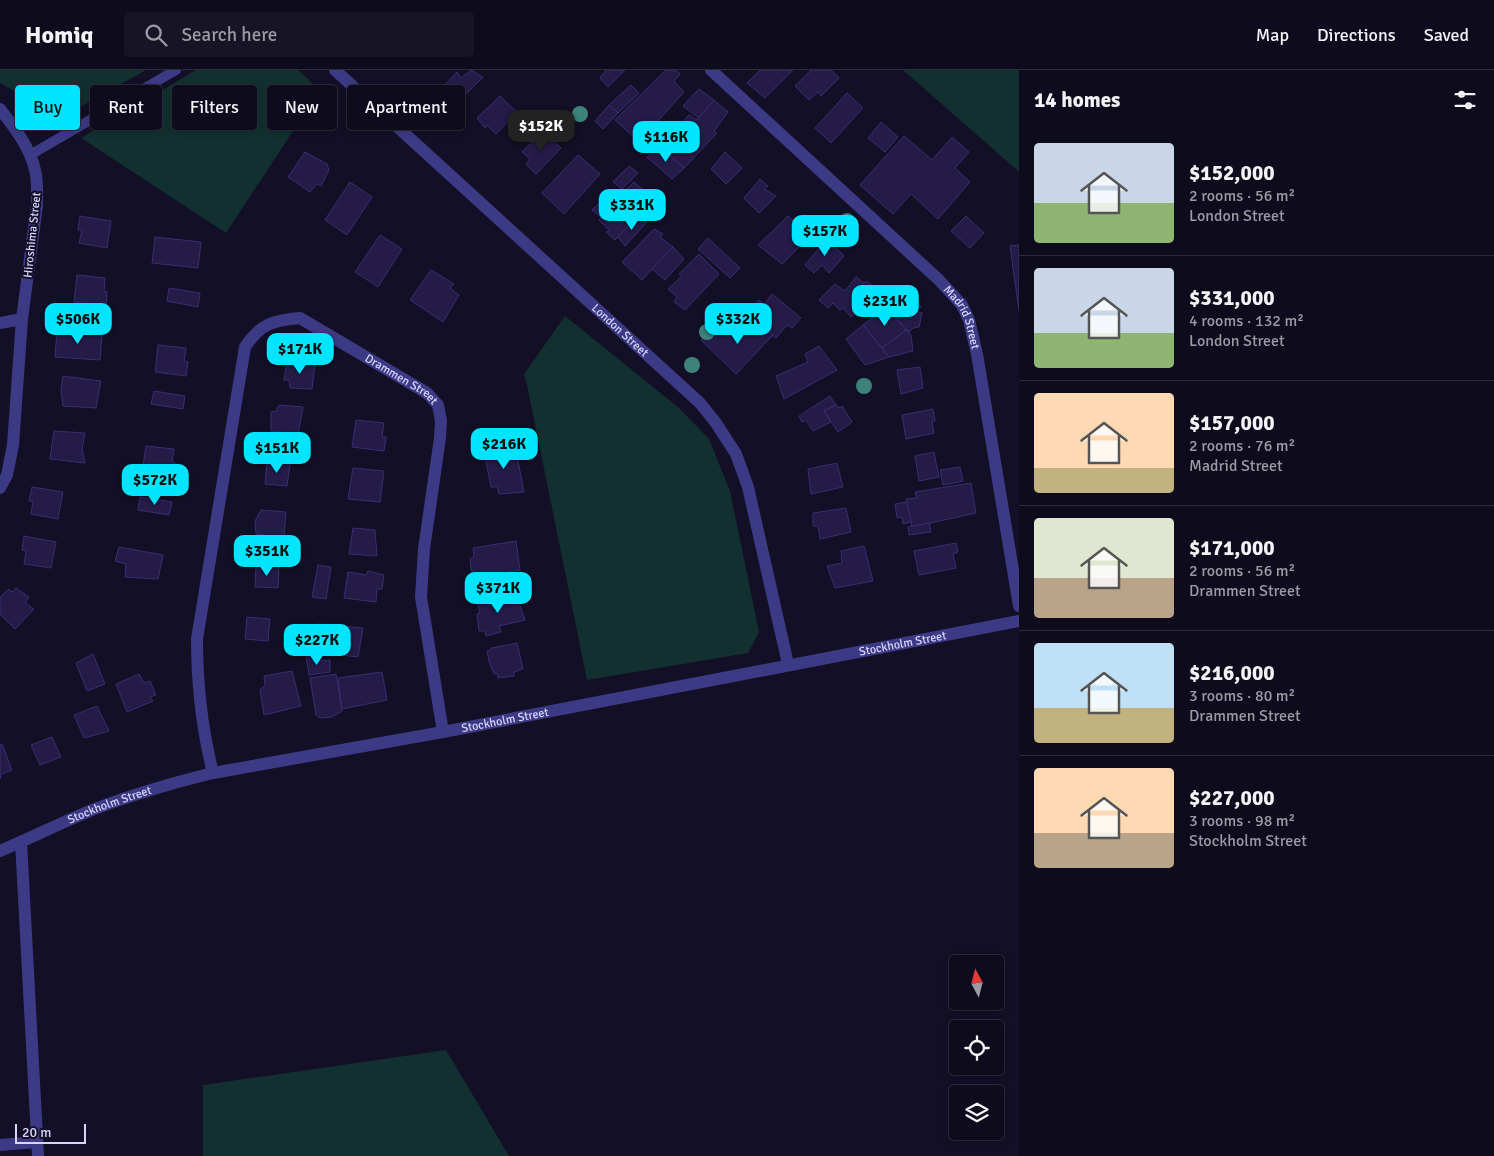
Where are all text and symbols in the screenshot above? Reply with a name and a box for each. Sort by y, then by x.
search box [124,12,474,57]
text: Homiq [25,20,94,50]
icon: search [142,21,170,49]
text: Search here [182,23,277,47]
text: Map [1256,24,1289,46]
text: Directions [1317,24,1396,46]
text: Saved [1424,24,1469,46]
chip: Buy [15,85,80,130]
chip: Rent [90,85,162,130]
chip: Filters [172,85,257,130]
chip: New [267,85,337,130]
chip: Apartment [347,85,465,130]
icon: filters [1451,86,1479,114]
text: 14 homes [1034,87,1120,113]
pin: $152K [506,109,576,152]
text: $152K [519,116,563,136]
pin: $116K [631,121,701,163]
text: $116K [644,127,688,147]
text: $152,000 [1189,160,1275,186]
icon: home [1074,163,1134,223]
text: 2 rooms · 56 m² [1189,186,1295,206]
pin: $331K [597,189,667,231]
street label: Hiroshima Street [21,191,44,279]
text: $331K [610,195,654,215]
text: London Street [1189,206,1285,226]
pin: $157K [790,214,860,257]
text: $157K [803,221,847,241]
street label: Madrid Street [940,283,983,351]
pin: $231K [850,284,920,327]
text: $331,000 [1189,285,1275,311]
icon: home [1074,288,1134,348]
text: $231K [863,291,907,311]
street label: London Street [588,301,651,360]
pin: $506K [43,302,113,345]
pin: $332K [703,302,773,345]
text: $506K [56,309,100,329]
text: $332K [716,309,760,329]
text: 4 rooms · 132 m² [1189,311,1304,331]
text: London Street [1189,331,1285,351]
pin: $171K [265,332,335,375]
text: $171K [278,339,322,359]
street label: Drammen Street [362,351,441,408]
text: $157,000 [1189,410,1275,436]
icon: home [1074,413,1134,473]
pin: $216K [469,428,539,470]
pin: $151K [242,432,312,474]
text: $216K [482,434,526,454]
text: 2 rooms · 76 m² [1189,436,1295,456]
text: $151K [255,438,299,458]
text: Madrid Street [1189,456,1283,476]
pin: $572K [120,464,190,506]
text: $572K [133,470,177,490]
pin: $351K [232,534,302,577]
text: $171,000 [1189,535,1275,561]
icon: home [1074,538,1134,598]
text: $351K [245,541,289,561]
text: 2 rooms · 56 m² [1189,561,1295,581]
pin: $371K [463,572,533,614]
text: $371K [476,578,520,598]
text: Drammen Street [1189,581,1301,601]
pin: $227K [282,624,352,666]
street label: Stockholm Street [858,628,948,660]
text: $227K [295,630,339,650]
text: $216,000 [1189,660,1275,686]
icon: home [1074,663,1134,723]
text: 3 rooms · 80 m² [1189,686,1295,706]
street label: Stockholm Street [460,705,550,736]
text: Drammen Street [1189,706,1301,726]
street label: Stockholm Street [65,783,154,828]
text: $227,000 [1189,785,1275,811]
icon: home [1074,788,1134,848]
text: 3 rooms · 98 m² [1189,811,1295,831]
text: Stockholm Street [1189,831,1307,851]
north arrow [949,955,1004,1010]
map controls [949,955,1004,1140]
button: locate [949,1020,1004,1075]
button: layers [949,1085,1004,1140]
scale bar [15,1121,86,1144]
text: 20 m [22,1124,51,1141]

